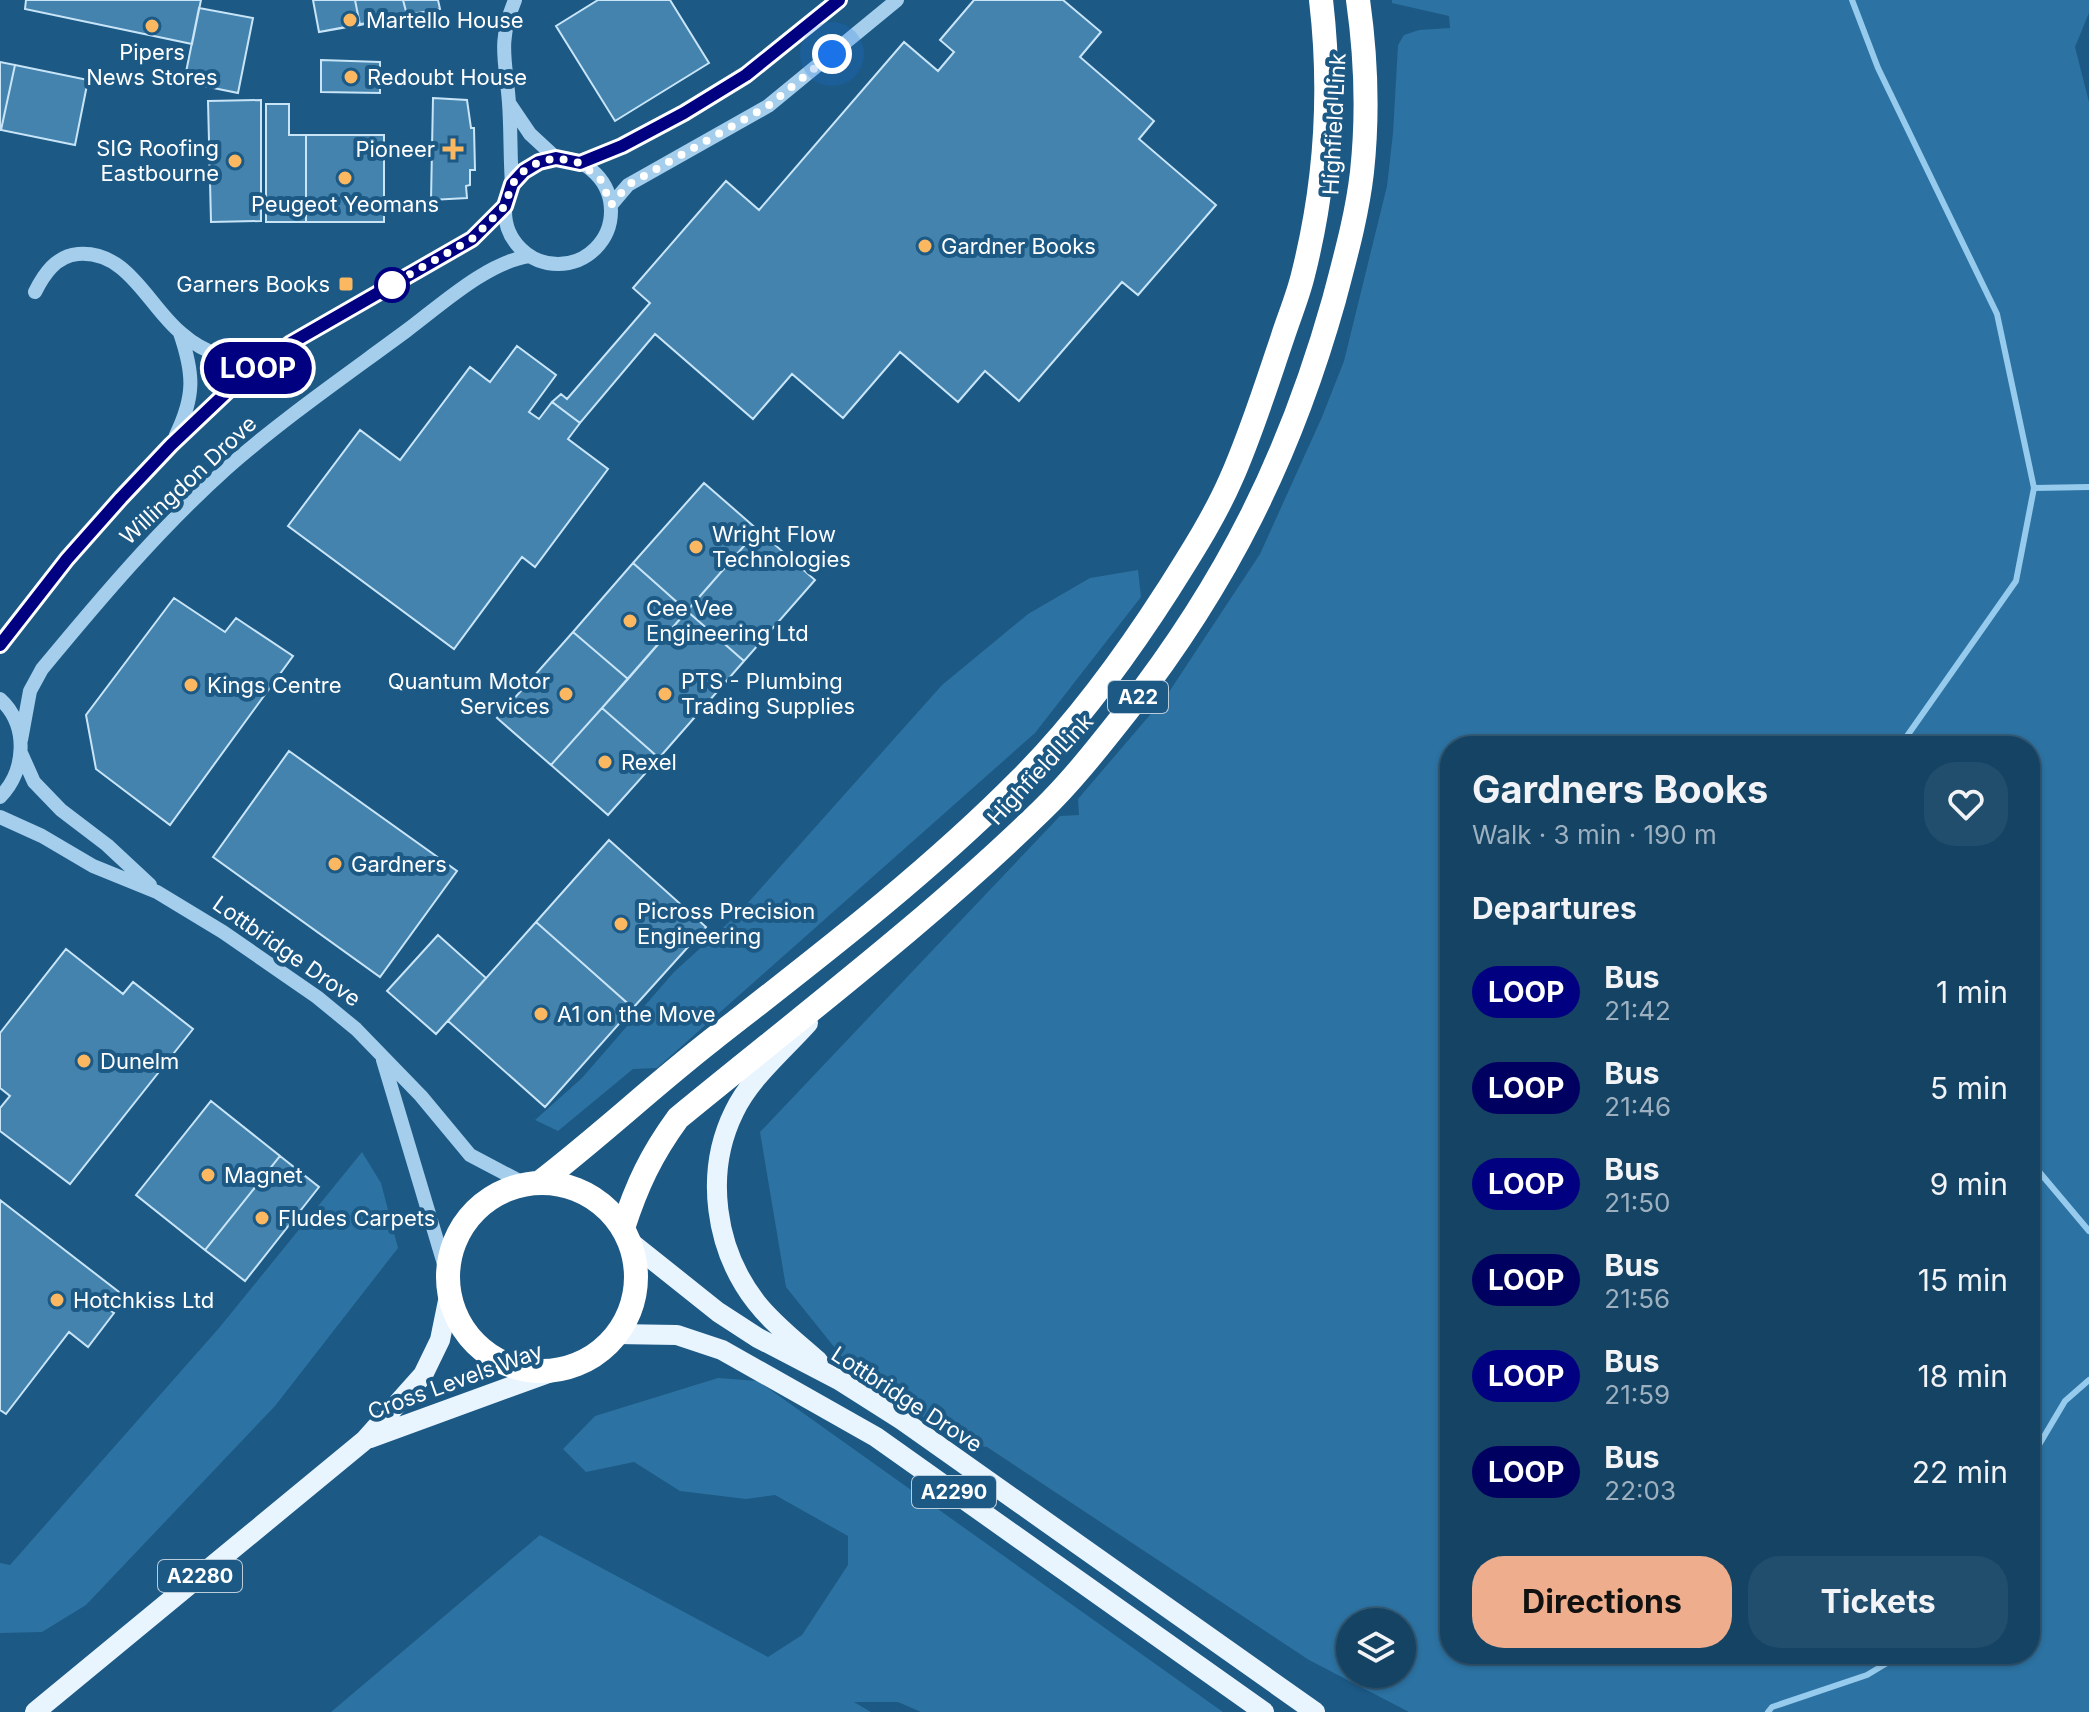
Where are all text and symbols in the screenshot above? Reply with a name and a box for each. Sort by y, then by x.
place label: Martello House [366,7,524,33]
marker: Martello House [341,11,359,29]
marker: Pipers News Stores [143,17,161,35]
your location [812,34,852,74]
place label: Pipers News Stores [86,39,218,90]
street label: Highfield Link [1317,52,1351,196]
place label: Redoubt House [367,64,527,90]
marker: Redoubt House [342,68,360,86]
place label: SIG Roofing Eastbourne [96,135,219,186]
place label: Pioneer [355,136,435,162]
marker: Pioneer [442,138,464,160]
marker: SIG Roofing Eastbourne [226,152,244,170]
marker: Peugeot Yeomans [336,169,354,187]
place label: Peugeot Yeomans [251,191,439,217]
place label: Gardner Books [941,233,1096,259]
marker: Gardner Books [916,237,934,255]
unlabelled marker [375,268,409,302]
place label: Garners Books [176,271,330,297]
marker: Garners Books [337,275,355,293]
line badge: LOOP [202,342,314,394]
text: LOOP [220,351,296,385]
street label: Willingdon Drove [115,410,261,550]
place label: Wright Flow Technologies [712,521,851,572]
marker: Wright Flow Technologies [687,538,705,556]
place label: Cee Vee Engineering Ltd [646,595,809,646]
marker: Cee Vee Engineering Ltd [621,612,639,630]
place label: Quantum Motor Services [388,668,550,719]
place label: PTS - Plumbing Trading Supplies [681,668,855,719]
place label: Kings Centre [207,672,342,698]
marker: Kings Centre [182,676,200,694]
road number: A22 [1108,681,1168,713]
marker: Quantum Motor Services [557,685,575,703]
marker: PTS - Plumbing Trading Supplies [656,685,674,703]
street label: Highfield Link [982,708,1098,830]
place label: Rexel [621,749,677,775]
marker: Rexel [596,753,614,771]
button: heart [1924,762,2008,846]
text: Gardners Books [1472,766,1768,812]
text: Walk · 3 min · 190 m [1472,819,1717,850]
place label: Gardners [351,851,447,877]
marker: Gardners [326,855,344,873]
street label: Lottbridge Drove [208,890,366,1012]
text: Departures [1472,890,1637,926]
place label: Picross Precision Engineering [637,898,815,949]
marker: Picross Precision Engineering [612,915,630,933]
text: Bus [1604,959,1660,995]
text: 1 min [1936,974,2008,1010]
text: LOOP [1488,975,1564,1009]
text: 21:42 [1604,995,1671,1026]
place label: A1 on the Move [557,1001,716,1027]
marker: A1 on the Move [532,1005,550,1023]
place label: Dunelm [100,1048,179,1074]
marker: Dunelm [75,1052,93,1070]
text: Bus [1604,1055,1660,1091]
text: 5 min [1930,1070,2008,1106]
text: LOOP [1488,1071,1564,1105]
text: 21:46 [1604,1091,1671,1122]
text: Bus [1604,1151,1660,1187]
place label: Magnet [224,1162,303,1188]
marker: Magnet [199,1166,217,1184]
text: 9 min [1930,1166,2008,1202]
text: LOOP [1488,1167,1564,1201]
text: 21:50 [1604,1187,1670,1218]
place label: Fludes Carpets [278,1205,435,1231]
marker: Fludes Carpets [253,1209,271,1227]
text: Bus [1604,1247,1660,1283]
text: 15 min [1918,1262,2008,1298]
text: LOOP [1488,1263,1564,1297]
text: 21:56 [1604,1283,1670,1314]
place label: Hotchkiss Ltd [73,1287,214,1313]
marker: Hotchkiss Ltd [48,1291,66,1309]
street label: Cross Levels Way [364,1337,546,1425]
street label: Lottbridge Drove [827,1341,987,1457]
text: Bus [1604,1343,1660,1379]
text: 18 min [1918,1358,2008,1394]
text: LOOP [1488,1359,1564,1393]
text: 21:59 [1604,1379,1670,1410]
text: Bus [1604,1439,1660,1475]
text: 22 min [1912,1454,2008,1490]
text: LOOP [1488,1455,1564,1489]
text: 22:03 [1604,1475,1676,1506]
road number: A2290 [912,1476,996,1508]
button: Directions [1472,1556,1732,1648]
button: Tickets [1748,1556,2008,1648]
road number: A2280 [158,1560,242,1592]
map controls [1336,1608,1416,1688]
button: layers [1336,1608,1416,1688]

